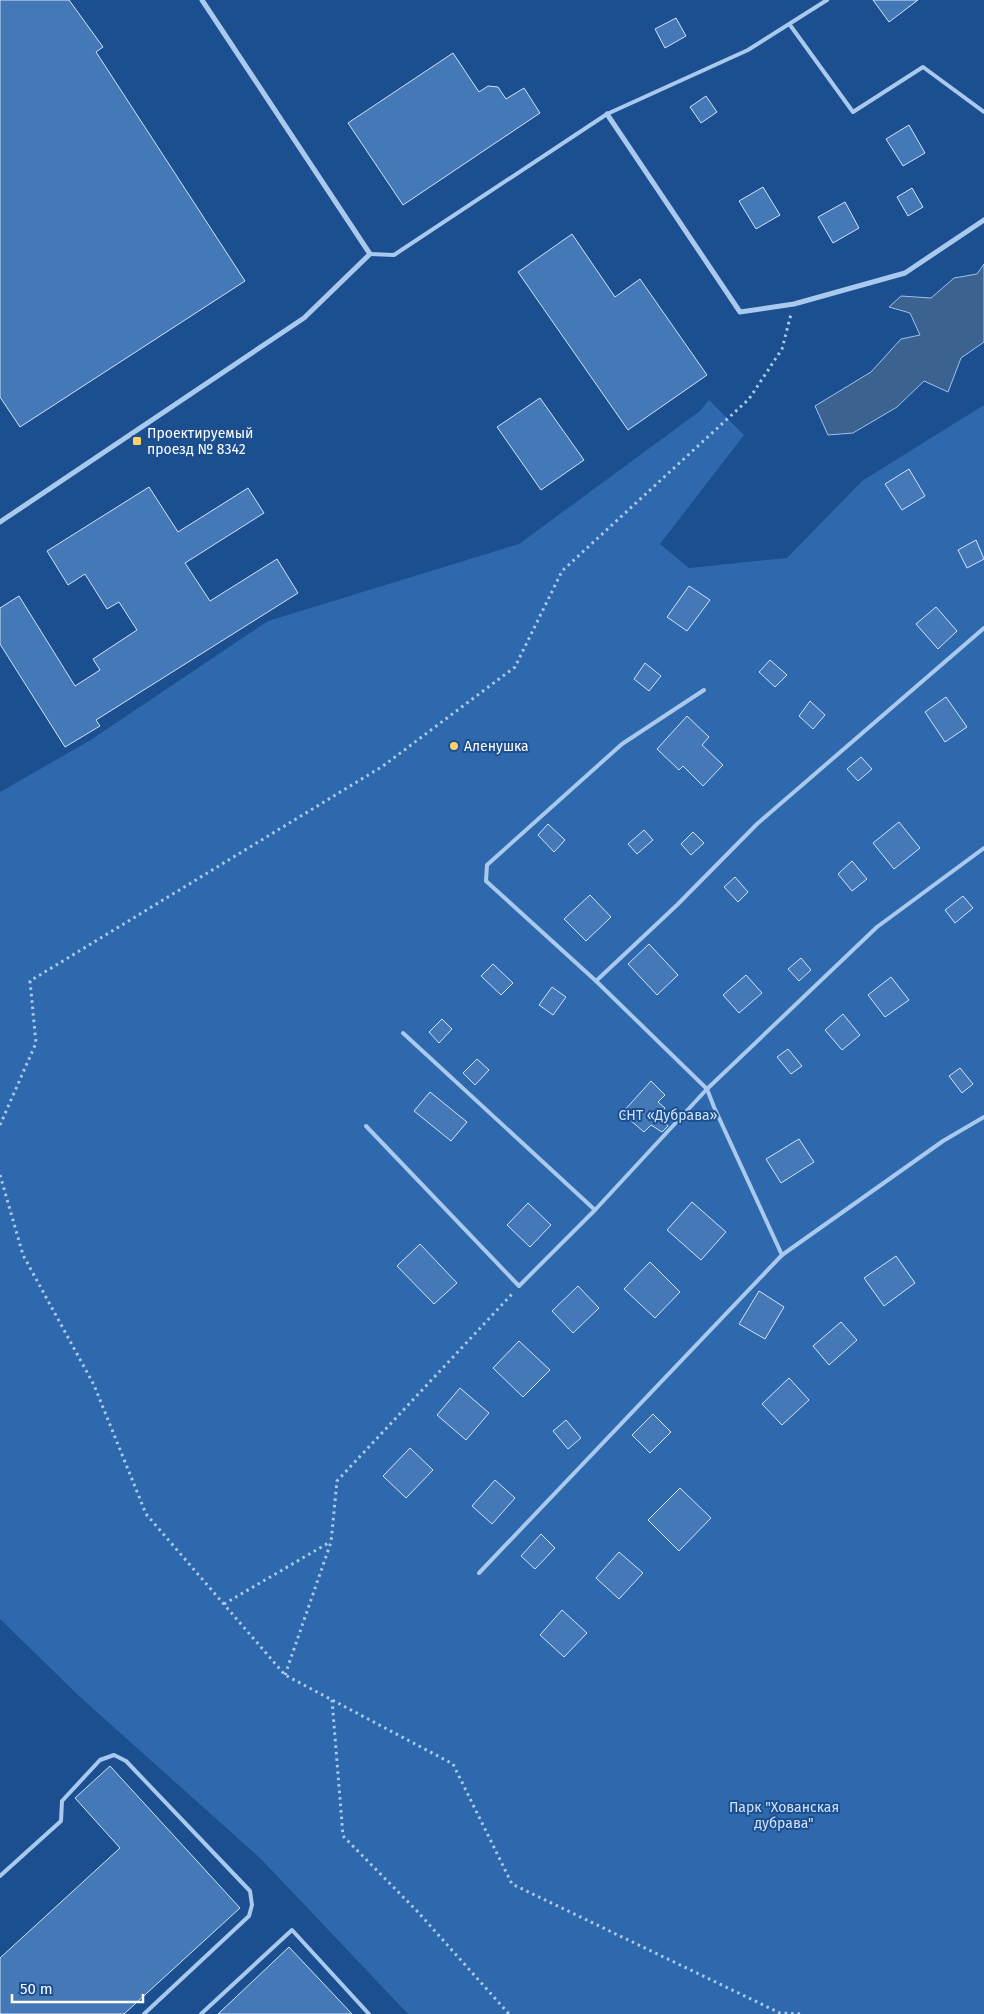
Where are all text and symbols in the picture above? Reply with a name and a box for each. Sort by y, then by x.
place label: Проектируемый проезд № 8342 [147,425,253,458]
marker: Проектируемый проезд № 8342 [131,435,143,447]
place label: Аленушка [464,738,529,755]
marker: Аленушка [448,740,460,752]
park label: СНТ «Дубрава» [619,1107,718,1124]
park label: Парк "Хованская дубрава" [729,1799,839,1832]
scale bar [12,1972,144,2004]
text: 50 m [20,1980,53,1998]

